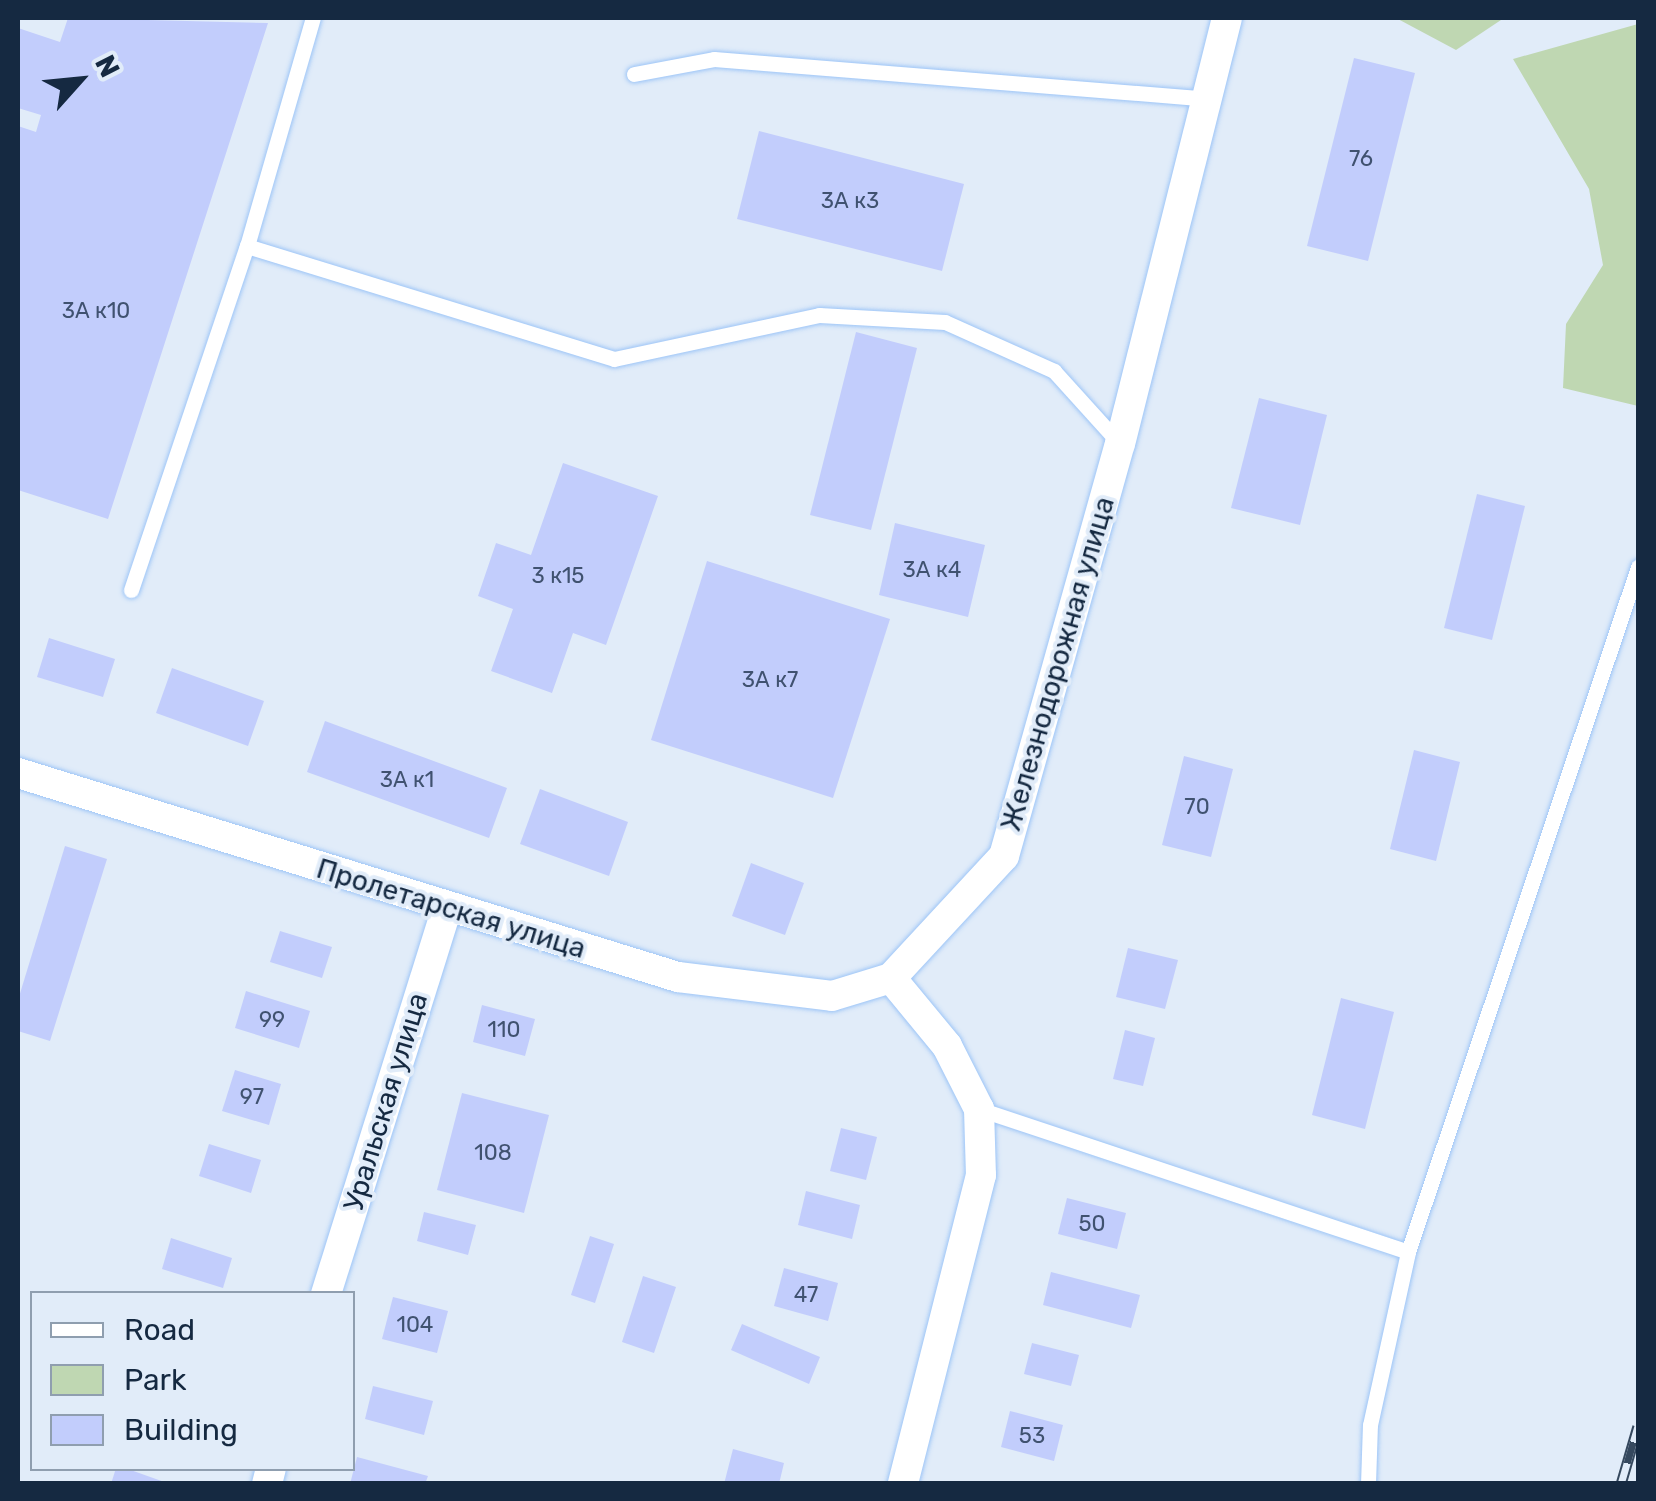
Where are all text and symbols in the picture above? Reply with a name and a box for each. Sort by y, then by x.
north arrow [30,30,130,130]
text: N [88,50,126,83]
house number: 76 [1349,146,1373,172]
house number: 3А к3 [821,188,879,214]
house number: 3А к10 [62,298,130,324]
street label: Железнодорожная улица [994,493,1122,835]
house number: 3А к4 [903,557,961,583]
house number: 3 к15 [532,563,584,589]
house number: 3А к7 [742,667,798,693]
house number: 3А к1 [380,767,434,793]
house number: 70 [1184,794,1210,820]
street label: Пролетарская улица [312,852,590,966]
street label: Уральская улица [337,989,435,1215]
house number: 99 [259,1007,285,1033]
house number: 110 [488,1017,520,1043]
house number: 97 [240,1084,264,1110]
house number: 108 [474,1140,512,1166]
house number: 50 [1078,1211,1106,1237]
house number: 47 [794,1282,818,1308]
legend [30,1291,355,1471]
text: Road [124,1312,195,1348]
house number: 104 [396,1312,434,1338]
text: Park [124,1362,186,1398]
text: Building [124,1412,238,1448]
house number: 53 [1019,1423,1045,1449]

